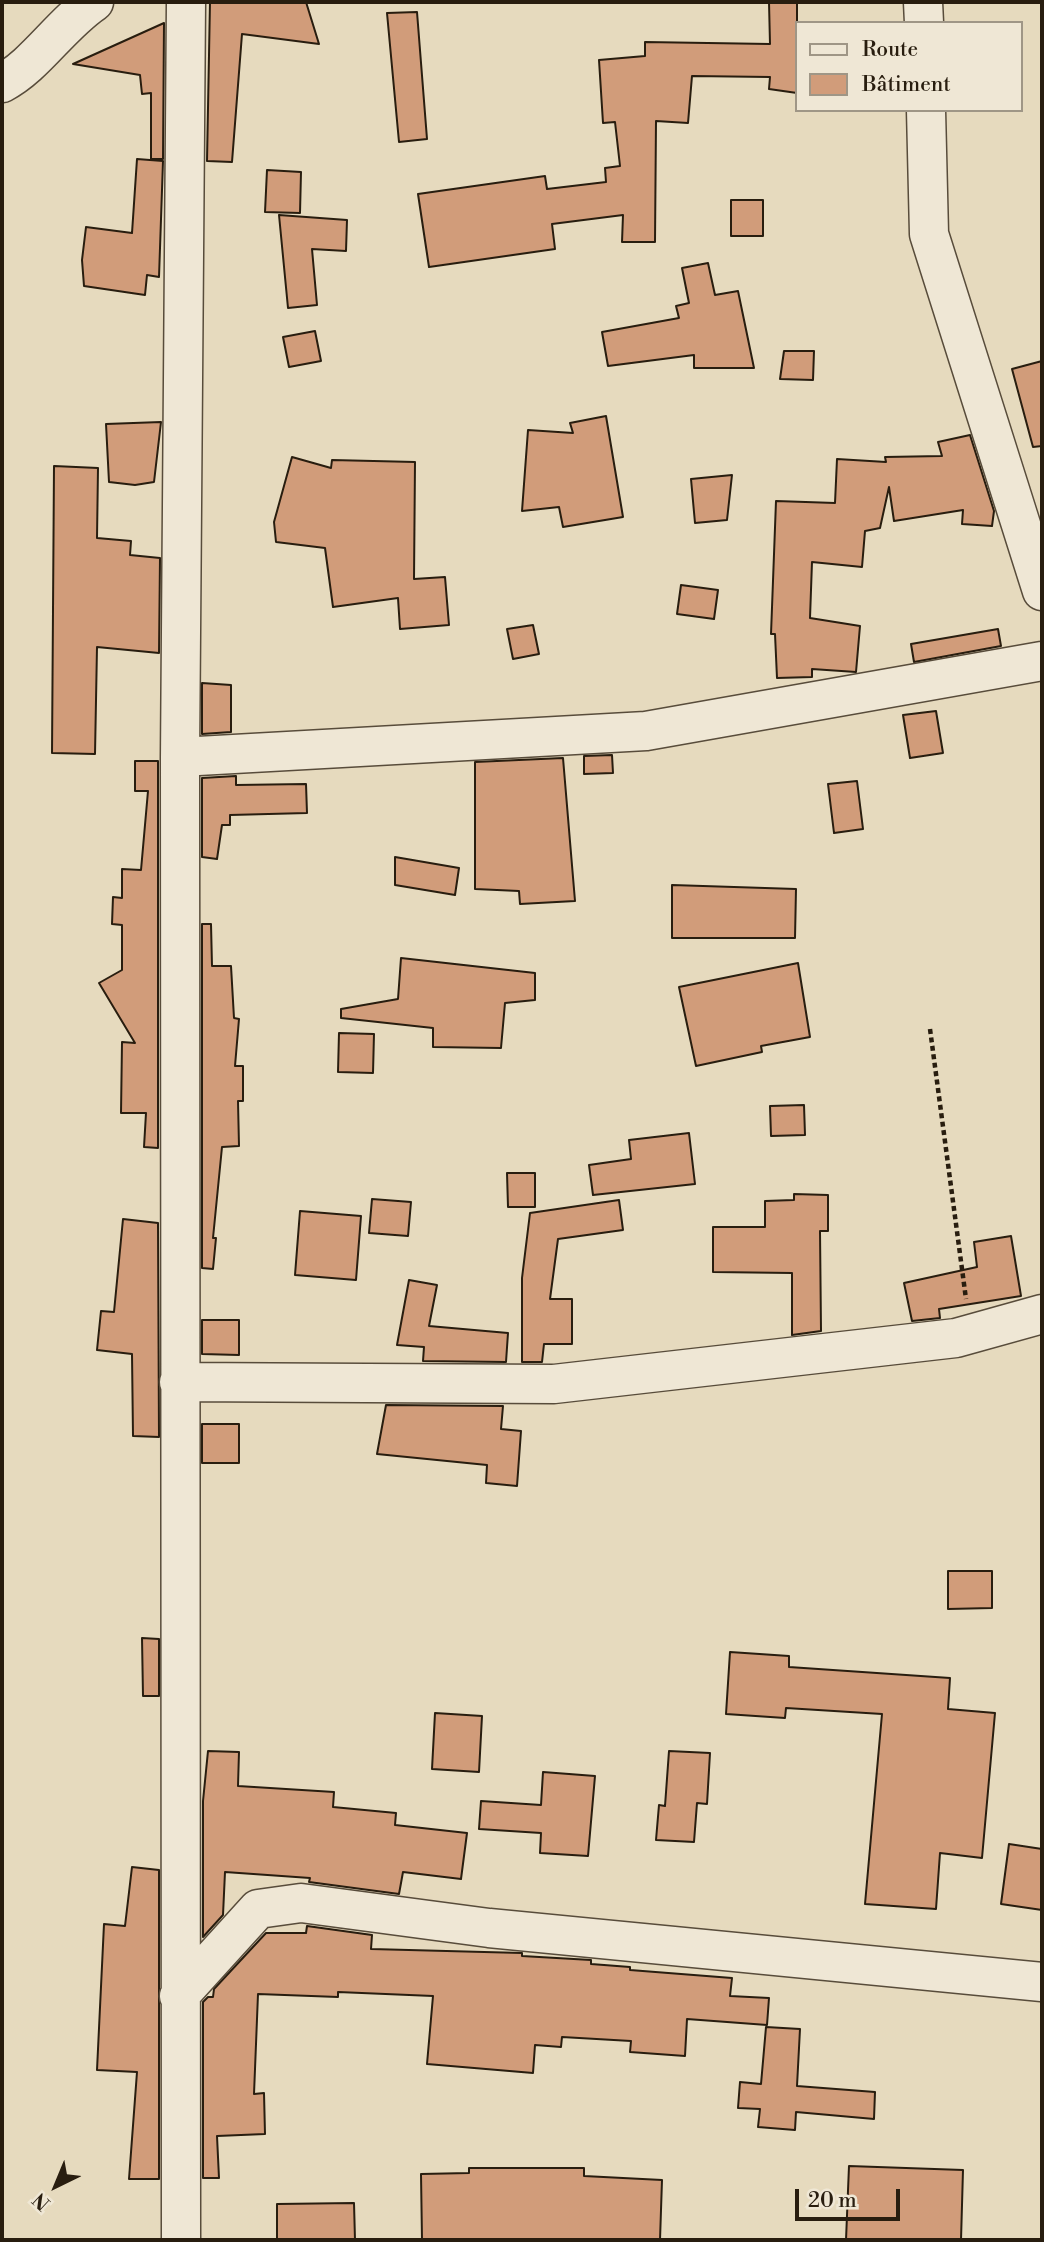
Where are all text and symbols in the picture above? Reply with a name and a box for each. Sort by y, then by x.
legend [796,21,1023,112]
text: Route [862,37,918,63]
text: Bâtiment [862,72,951,98]
north arrow [21,2151,91,2221]
scale bar [799,2176,904,2220]
text: N [28,2187,55,2215]
text: 20 m [808,2188,857,2214]

